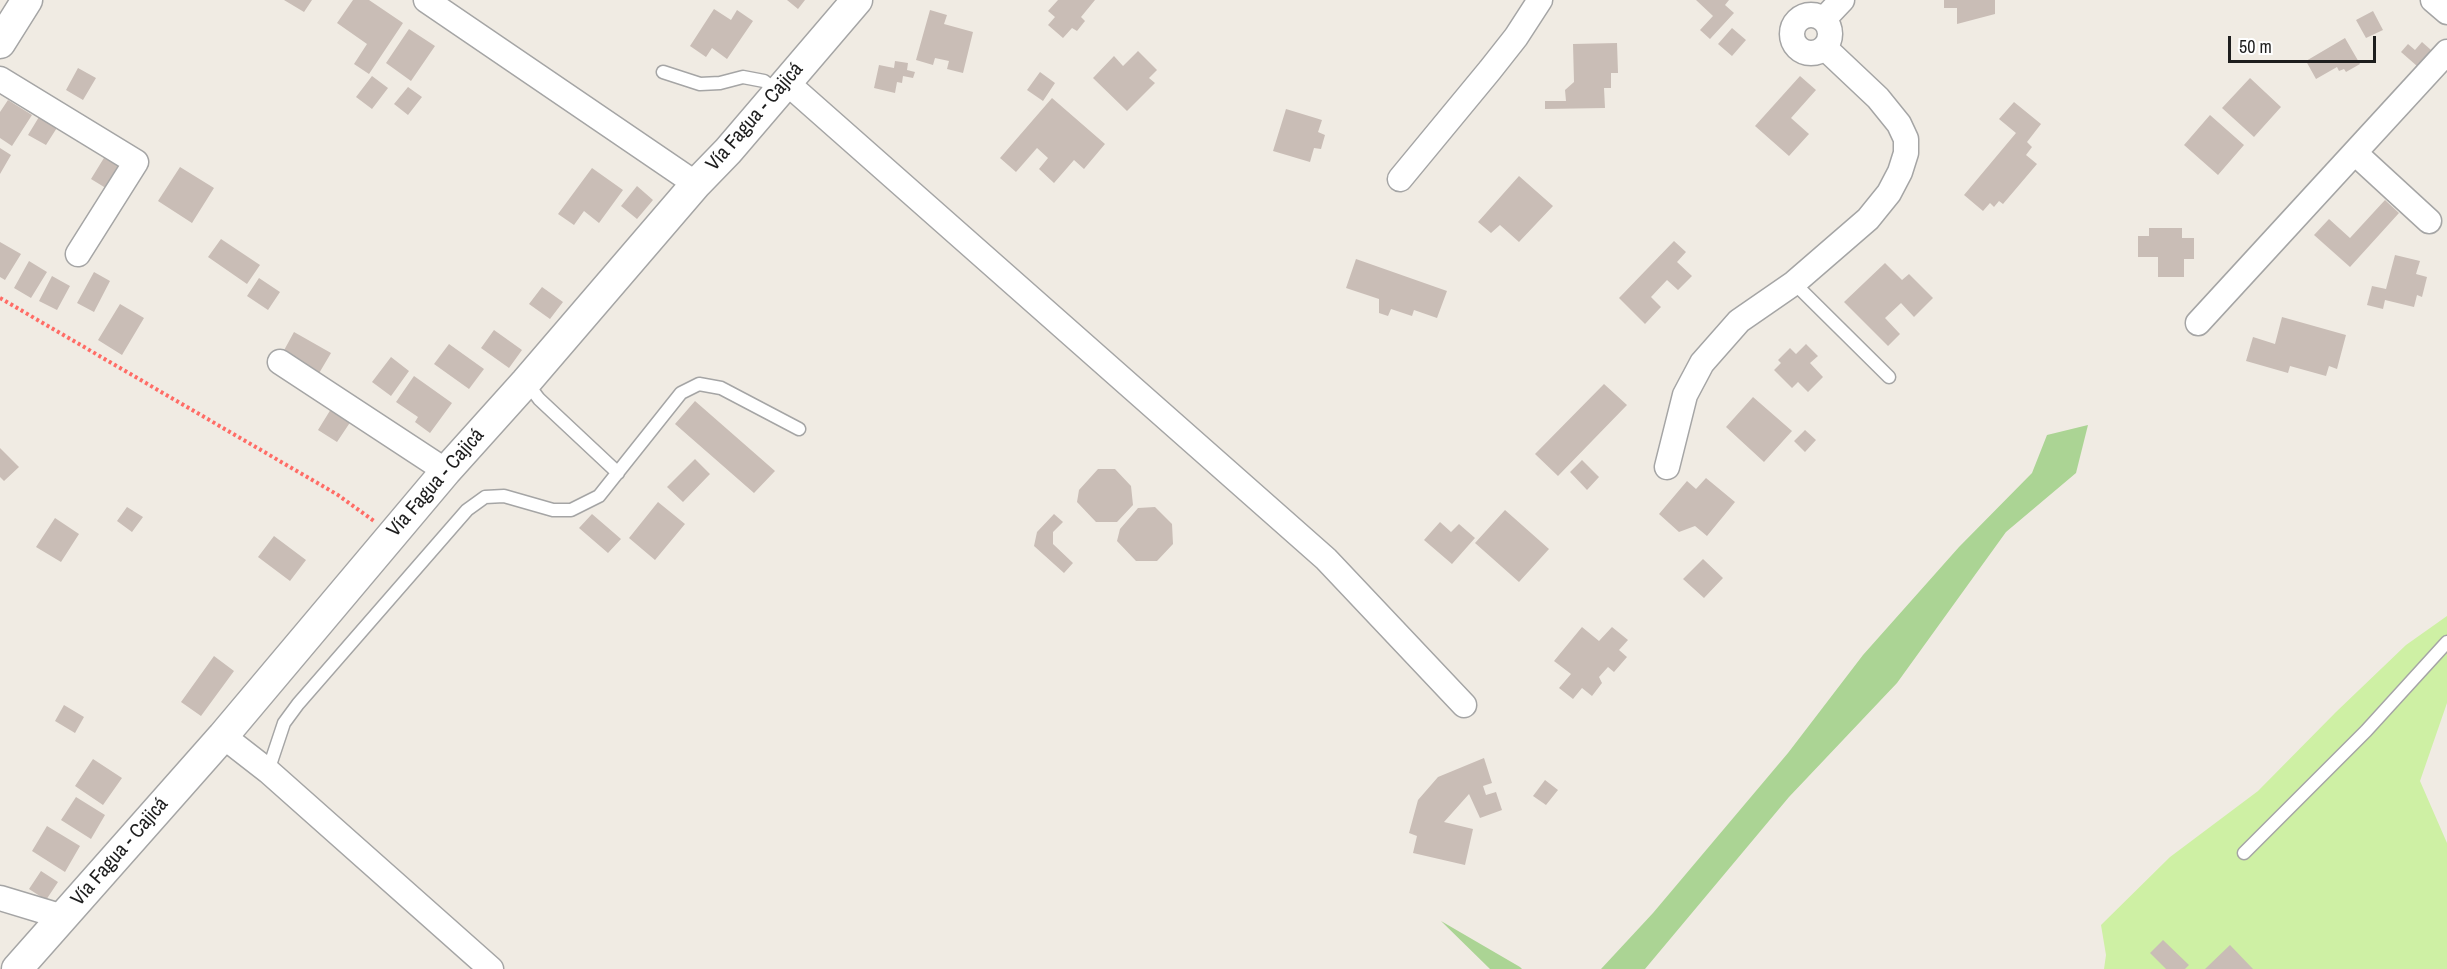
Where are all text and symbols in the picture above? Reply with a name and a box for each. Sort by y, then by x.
scale bar [2231,24,2380,62]
text: 50 m [2239,34,2272,59]
street label: Vía Fagua - Cajicá [701,58,809,176]
street label: Vía Fagua - Cajicá [382,424,490,542]
street label: Vía Fagua - Cajicá [66,793,174,911]

